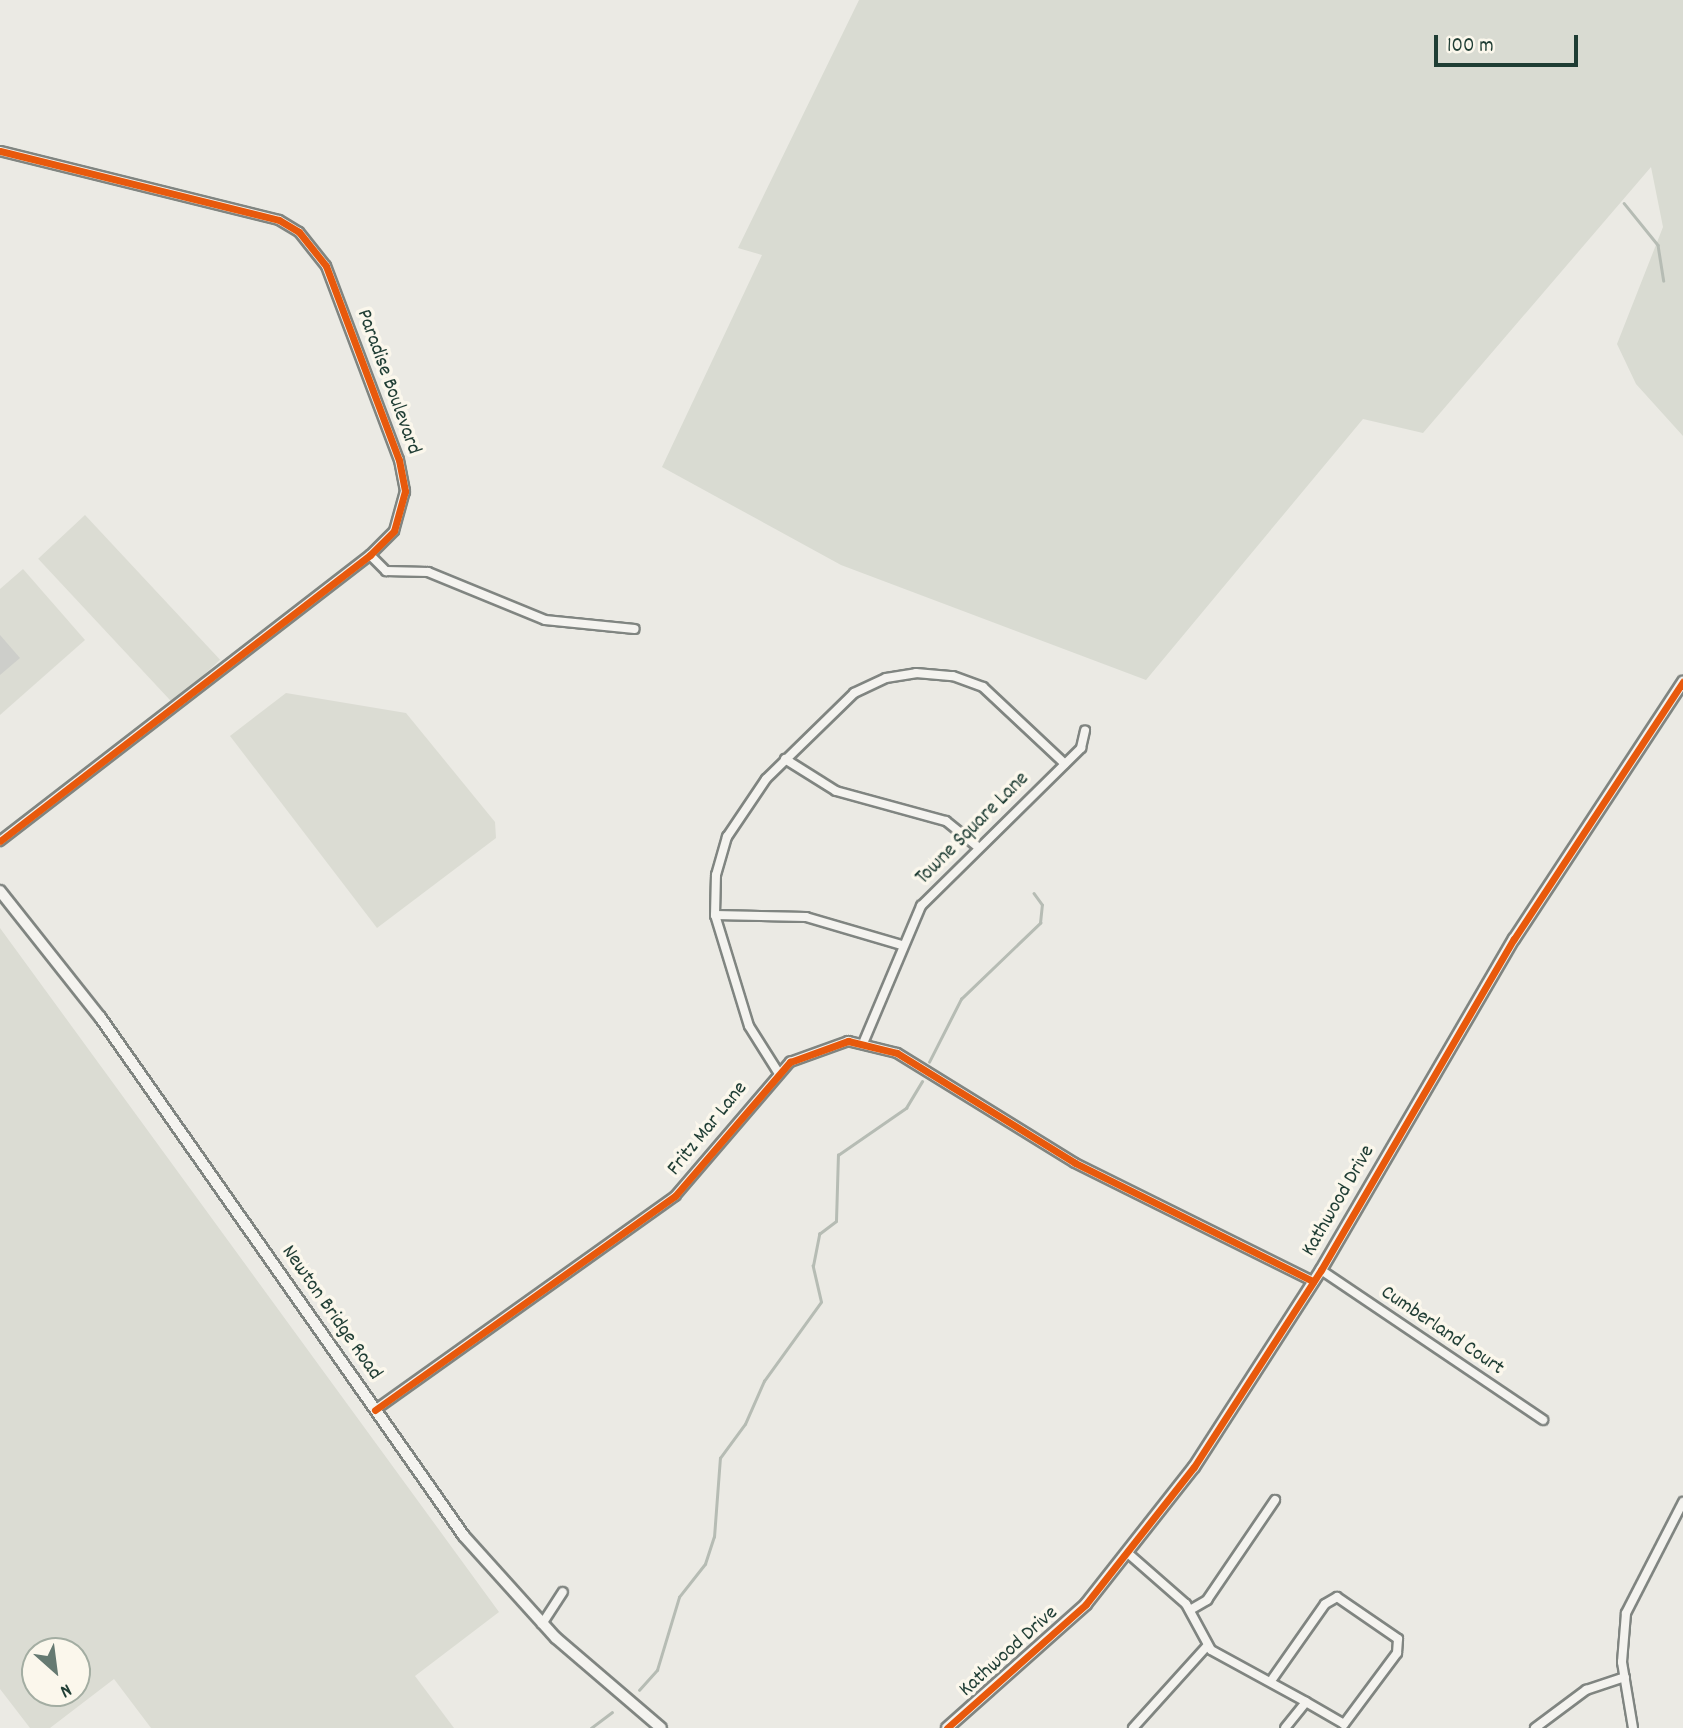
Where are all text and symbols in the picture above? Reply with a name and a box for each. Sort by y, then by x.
scale bar [1438,21,1582,65]
text: 100 m [1447,32,1494,62]
street label: Paradise Boulevard [350,306,426,458]
street label: Towne Square Lane [911,767,1035,891]
street label: Fritz Mar Lane [662,1077,754,1181]
street label: Kathwood Drive [1297,1141,1381,1261]
street label: Newton Bridge Road [275,1241,387,1385]
street label: Cumberland Court [1375,1280,1509,1382]
street label: Kathwood Drive [954,1601,1064,1703]
north arrow [21,1637,91,1707]
text: N [55,1675,76,1703]

